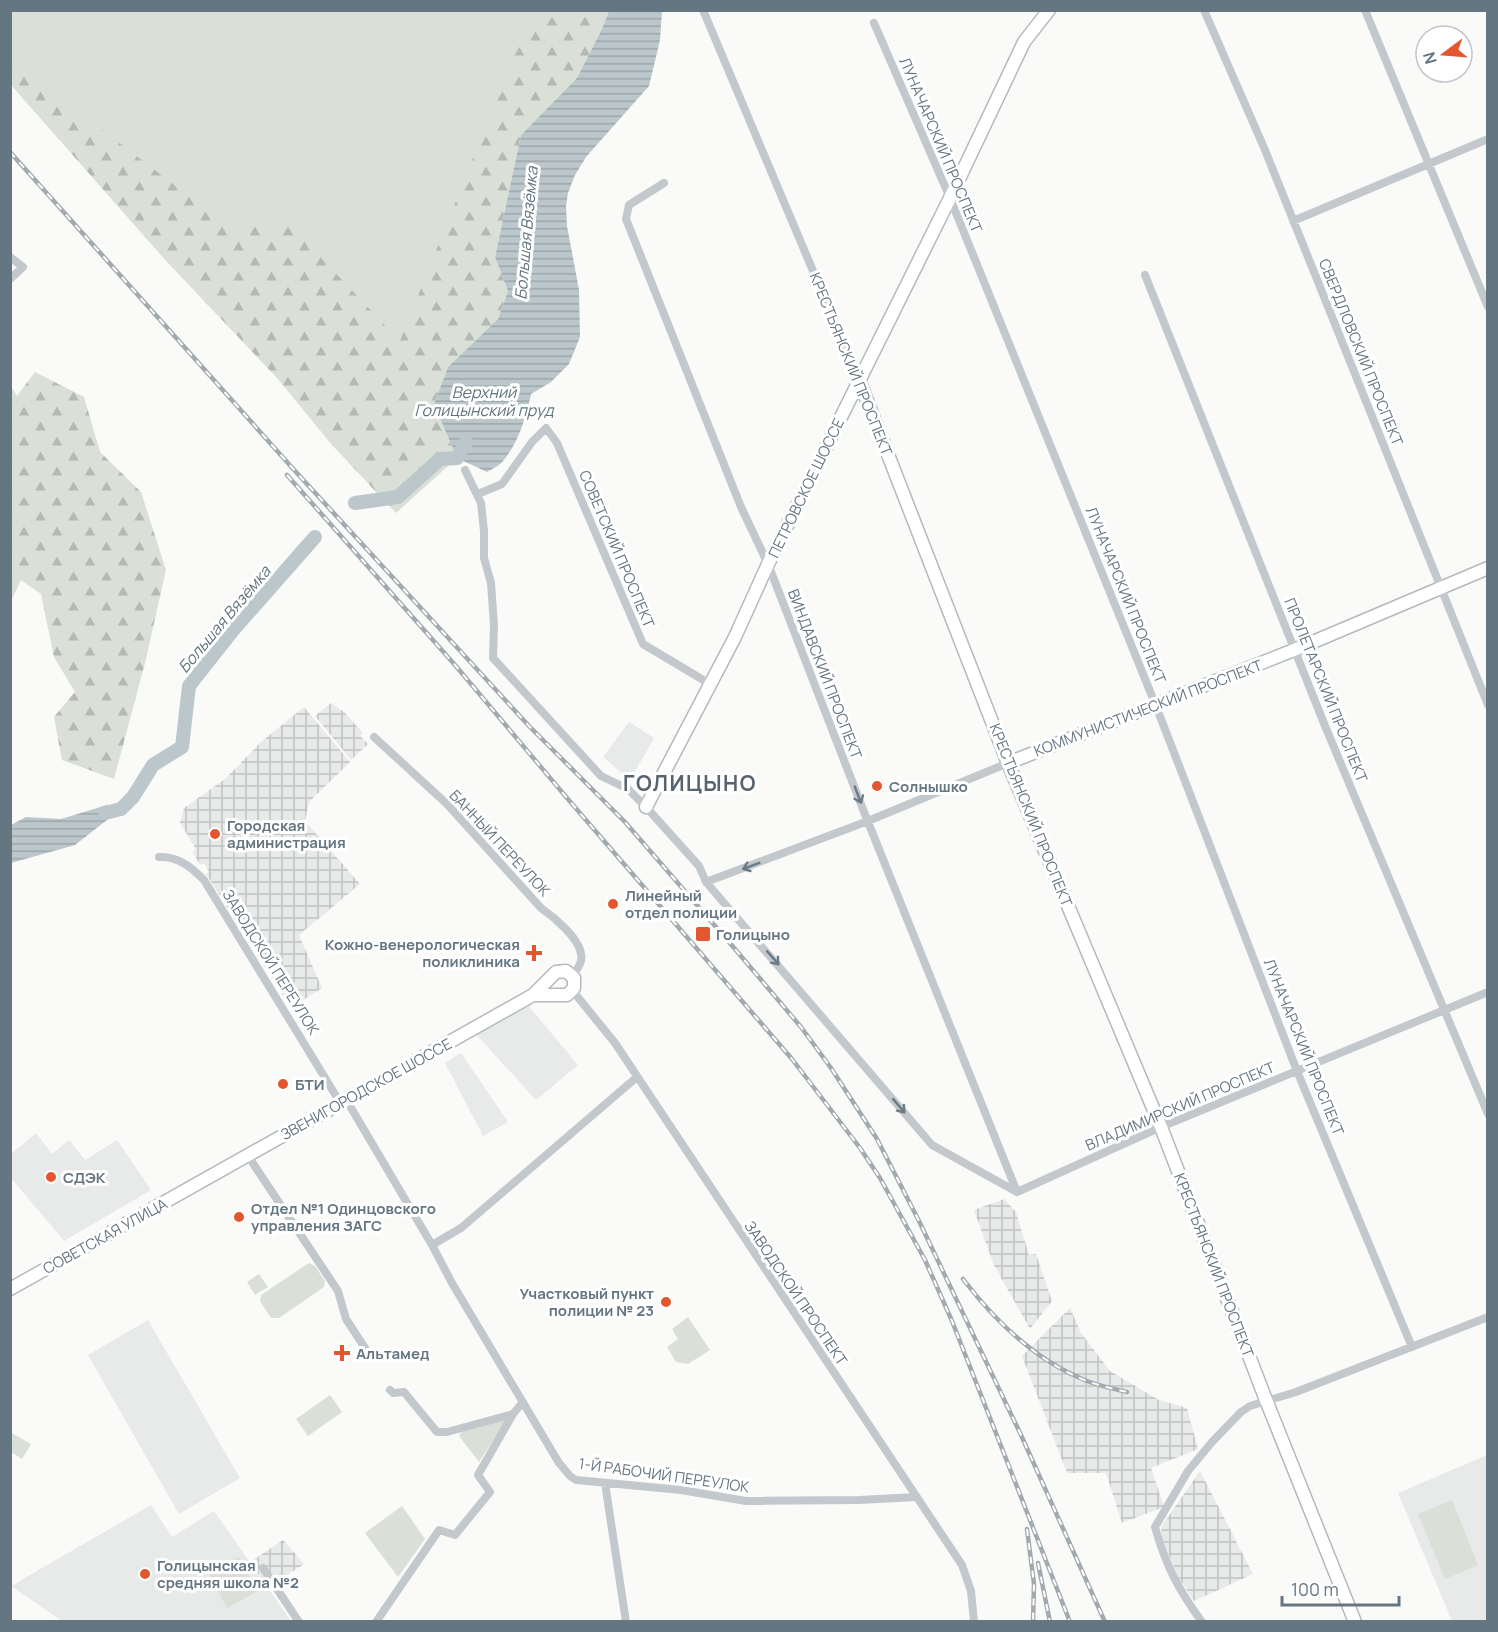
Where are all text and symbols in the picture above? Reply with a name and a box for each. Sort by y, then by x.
north arrow [1414,24,1474,84]
text: N [1417,50,1442,67]
street label: ЛУНАЧАРСКИЙ ПРОСПЕКТ [894,54,988,236]
water label: Большая Вязёмка [509,164,543,300]
street label: СВЕРДЛОВСКИЙ ПРОСПЕКТ [1314,255,1408,449]
street label: КРЕСТЬЯНСКИЙ ПРОСПЕКТ [805,269,897,459]
water label: Верхний Голицынский пруд [414,381,555,421]
street label: ПЕТРОВСКОЕ ШОССЕ [763,415,849,561]
street label: СОВЕТСКИЙ ПРОСПЕКТ [574,467,660,631]
street label: ЛУНАЧАРСКИЙ ПРОСПЕКТ [1081,504,1171,687]
water label: Большая Вязёмка [173,560,276,677]
street label: ВИНДАВСКИЙ ПРОСПЕКТ [783,586,867,762]
street label: ПРОЛЕТАРСКИЙ ПРОСПЕКТ [1279,595,1373,785]
street label: КОММУНИСТИЧЕСКИЙ ПРОСПЕКТ [1031,655,1265,761]
street label: КРЕСТЬЯНСКИЙ ПРОСПЕКТ [985,720,1077,910]
district label: ГОЛИЦЫНО [623,769,757,797]
place label: Солнышко [889,776,968,797]
marker: Солнышко [870,779,884,793]
street label: БАННЫЙ ПЕРЕУЛОК [445,785,555,901]
one-way arrow [853,785,864,804]
place label: Городская администрация [227,815,346,853]
marker: Городская администрация [208,827,222,841]
one-way arrow [742,861,761,872]
street label: ЗАВОДСКОЙ ПЕРЕУЛОК [218,885,324,1039]
place label: Линейный отдел полиции [625,885,737,923]
marker: Линейный отдел полиции [606,897,620,911]
place label: Голицыно [716,924,790,945]
marker: Голицыно [694,925,712,943]
place label: Кожно-венерологическая поликлиника [325,934,520,972]
marker: Кожно-венерологическая поликлиника [525,944,543,962]
one-way arrow [766,950,779,966]
street label: ЛУНАЧАРСКИЙ ПРОСПЕКТ [1259,956,1349,1139]
street label: ЗВЕНИГОРОДСКОЕ ШОССЕ [277,1033,455,1145]
street label: ВЛАДИМИРСКИЙ ПРОСПЕКТ [1082,1056,1278,1156]
place label: БТИ [295,1074,324,1095]
marker: БТИ [276,1077,290,1091]
one-way arrow [892,1098,906,1113]
place label: СДЭК [63,1167,106,1188]
marker: СДЭК [44,1170,58,1184]
street label: КРЕСТЬЯНСКИЙ ПРОСПЕКТ [1169,1170,1259,1360]
street label: СОВЕТСКАЯ УЛИЦА [39,1193,171,1279]
place label: Отдел №1 Одинцовского управления ЗАГС [251,1198,436,1236]
marker: Отдел №1 Одинцовского управления ЗАГС [232,1210,246,1224]
street label: ЗАВОДСКОЙ ПРОСПЕКТ [740,1217,852,1370]
place label: Участковый пункт полиции № 23 [520,1283,654,1321]
marker: Участковый пункт полиции № 23 [659,1295,673,1309]
place label: Альтамед [356,1343,430,1364]
marker: Альтамед [333,1344,351,1362]
street label: 1-Й РАБОЧИЙ ПЕРЕУЛОК [577,1453,751,1497]
place label: Голицынская средняя школа №2 [157,1555,299,1593]
marker: Голицынская средняя школа №2 [138,1567,152,1581]
scale bar [1282,1569,1399,1607]
text: 100 m [1291,1577,1339,1601]

